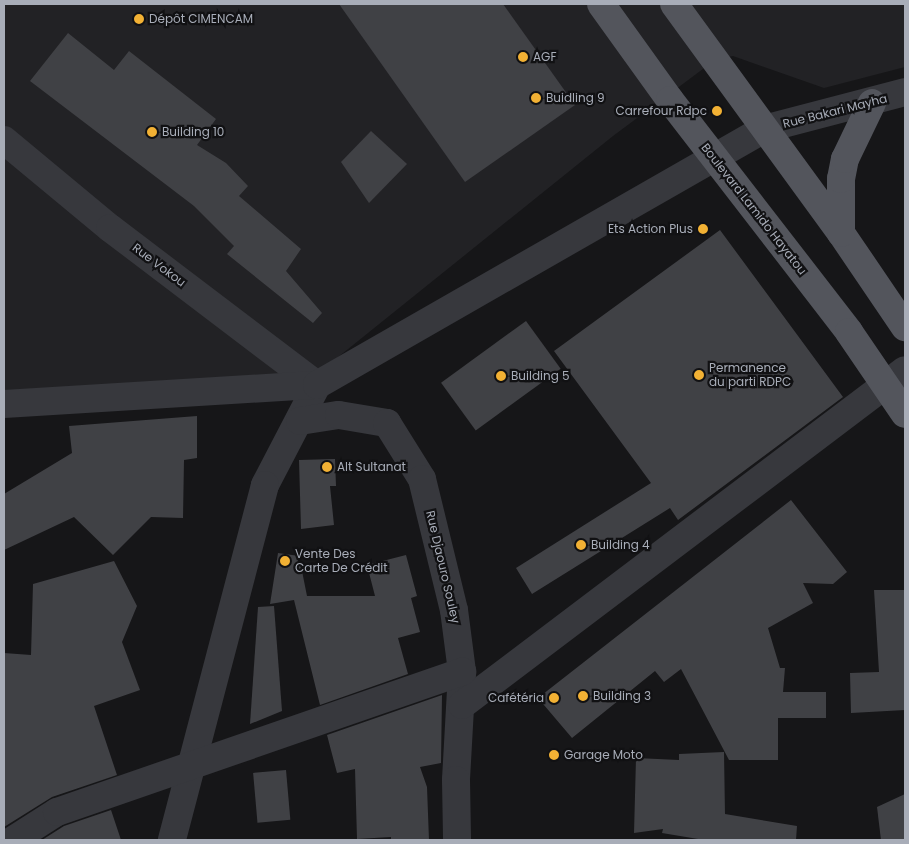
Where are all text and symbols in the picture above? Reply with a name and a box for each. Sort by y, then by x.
place label: Dépôt CIMENCAM [149,12,253,26]
marker: Dépôt CIMENCAM [133,13,145,25]
place label: AGF [533,50,556,64]
marker: AGF [517,51,529,63]
place label: Buidling 9 [546,91,605,105]
street label: Rue Bakari Mayha [781,91,889,131]
marker: Buidling 9 [530,92,542,104]
place label: Carrefour Rdpc [615,104,707,118]
marker: Carrefour Rdpc [711,105,723,117]
place label: Building 10 [162,125,224,139]
marker: Building 10 [146,126,158,138]
street label: Boulevard Lamido Hayatou [698,141,810,277]
place label: Ets Action Plus [608,222,693,236]
marker: Ets Action Plus [697,223,709,235]
street label: Rue Vokou [130,240,188,290]
place label: Permanence du parti RDPC [709,361,791,389]
place label: Building 5 [511,369,570,383]
marker: Permanence du parti RDPC [693,369,705,381]
marker: Building 5 [495,370,507,382]
place label: Alt Sultanat [337,460,406,474]
marker: Alt Sultanat [321,461,333,473]
street label: Rue Djaouro Souley [423,509,463,625]
place label: Building 4 [591,538,650,552]
marker: Building 4 [575,539,587,551]
place label: Vente Des Carte De Crédit [295,547,388,575]
marker: Vente Des Carte De Crédit [279,555,291,567]
place label: Building 3 [593,689,651,703]
marker: Building 3 [577,690,589,702]
place label: Cafétéria [488,691,544,705]
marker: Cafétéria [548,692,560,704]
place label: Garage Moto [564,748,643,762]
marker: Garage Moto [548,749,560,761]

